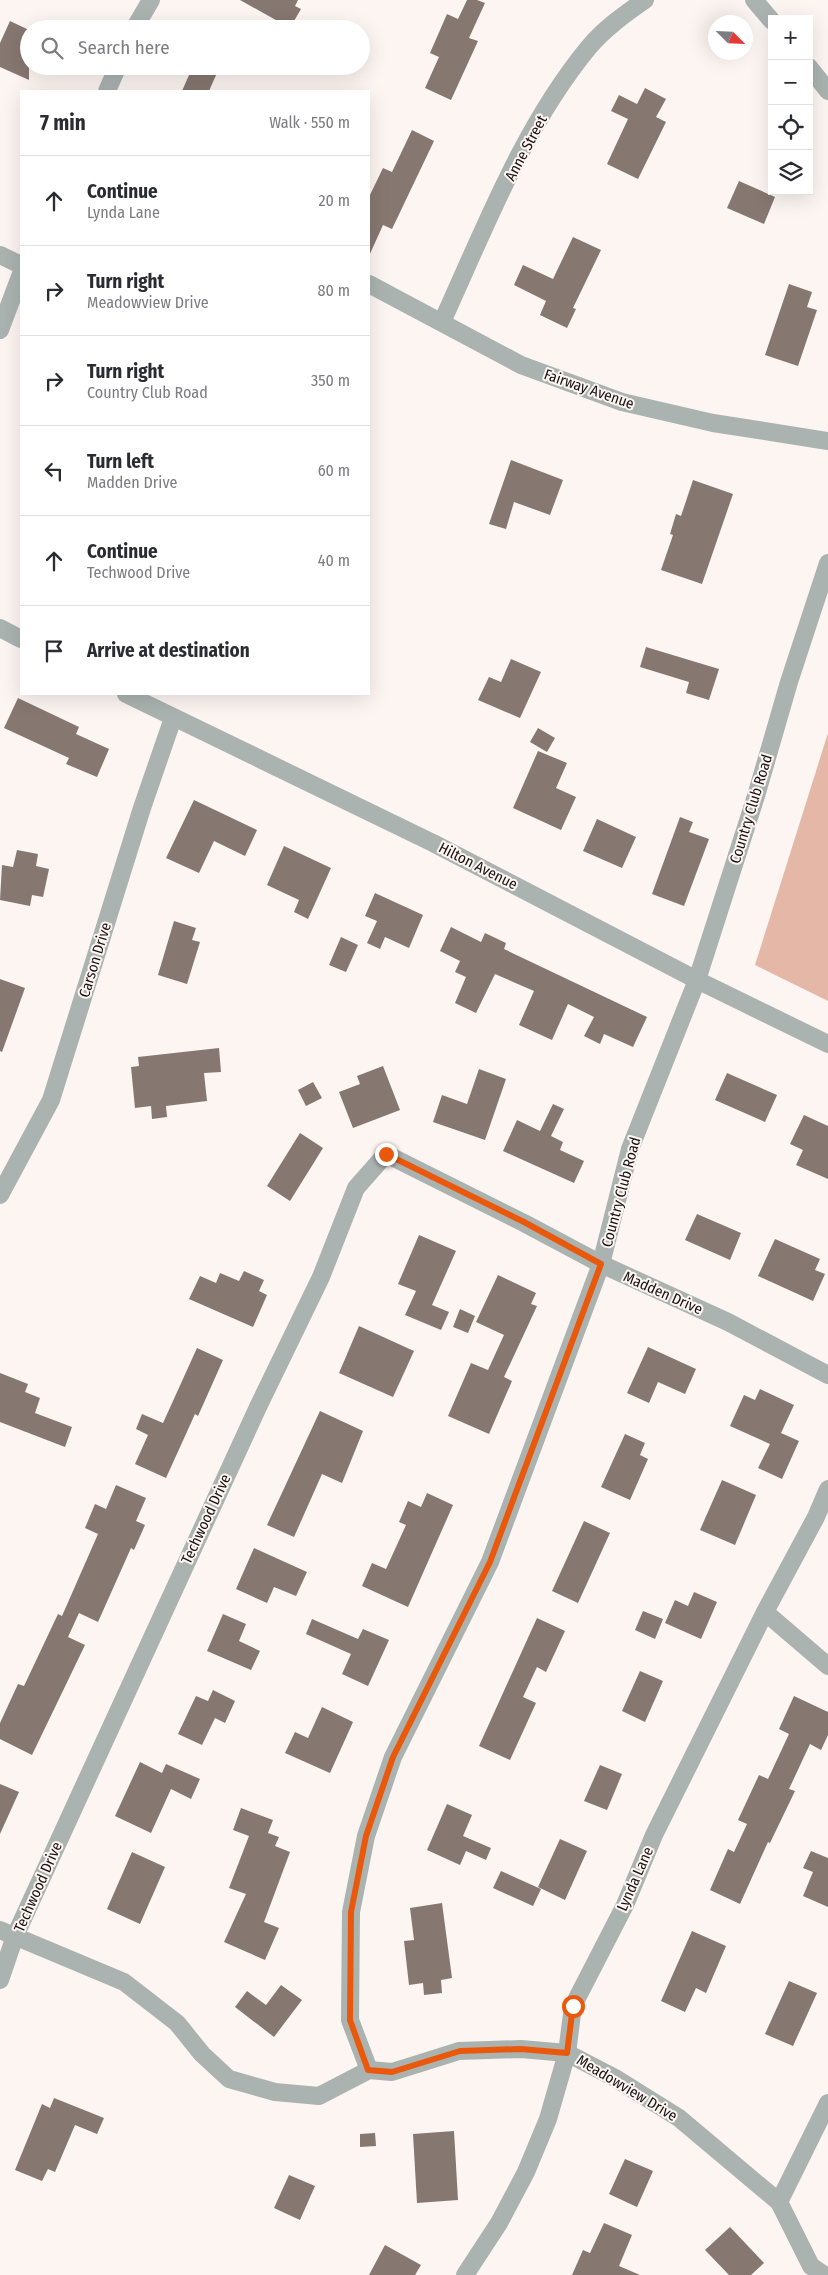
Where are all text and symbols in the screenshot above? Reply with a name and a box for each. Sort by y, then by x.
north arrow [708,15,753,60]
map controls [768,15,813,195]
button: + [768,15,813,60]
search box [20,20,370,75]
icon: search [38,34,66,62]
text: Search here [78,36,170,59]
button: − [768,60,813,105]
button: locate [768,105,813,150]
text: 7 min [40,110,86,136]
street label: Anne Street [501,112,551,184]
text: Walk · 550 m [269,113,350,132]
button: layers [768,150,813,195]
text: Continue [87,180,158,203]
icon: ahead [40,187,68,215]
text: 20 m [319,191,350,210]
text: Lynda Lane [87,203,160,222]
text: Turn right [87,270,164,293]
icon: right [40,277,68,305]
text: 80 m [318,281,350,300]
text: Meadowview Drive [87,293,209,312]
text: Turn right [87,360,164,383]
street label: Fairway Avenue [542,365,636,413]
icon: right [40,367,68,395]
text: 350 m [311,371,350,390]
text: Country Club Road [87,383,208,402]
text: Turn left [87,450,154,473]
icon: left [40,457,68,485]
text: 60 m [318,461,350,480]
text: Madden Drive [87,473,177,492]
text: Continue [87,540,158,563]
icon: ahead [40,547,68,575]
text: 40 m [318,551,350,570]
text: Techwood Drive [87,563,190,582]
icon: arrive [40,637,68,665]
text: Arrive at destination [87,639,250,662]
street label: Country Club Road [726,752,776,866]
street label: Hilton Avenue [436,838,520,894]
street label: Carson Drive [75,920,115,1000]
street label: Country Club Road [598,1135,644,1249]
route end [375,1143,398,1166]
street label: Madden Drive [621,1268,705,1318]
street label: Techwood Drive [177,1471,235,1567]
street label: Techwood Drive [10,1839,66,1935]
street label: Lynda Lane [613,1844,657,1914]
route start [562,1995,585,2018]
street label: Meadowview Drive [573,2051,681,2125]

